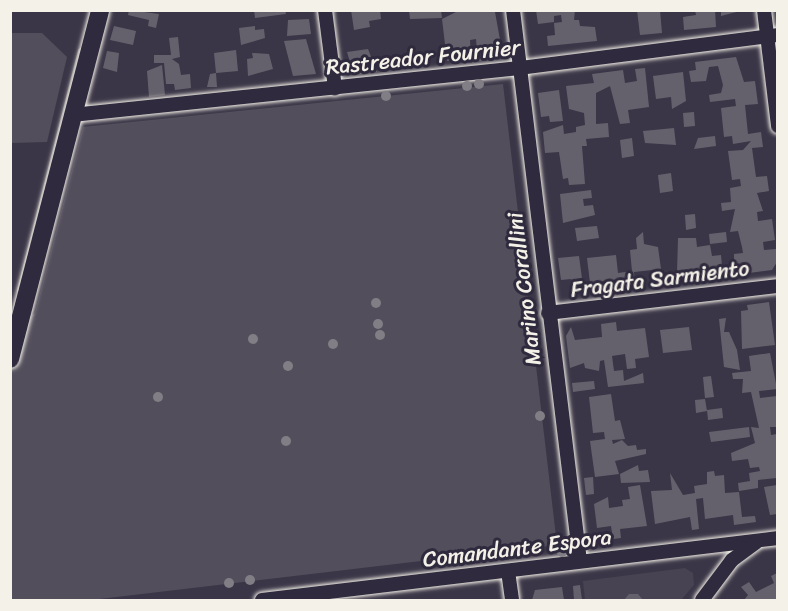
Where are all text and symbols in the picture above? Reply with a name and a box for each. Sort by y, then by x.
street label: Rastreador Fournier [325,34,521,80]
street label: Marino Corallini [502,211,546,367]
street label: Fragata Sarmiento [569,255,751,303]
street label: Comandante Espora [421,523,613,573]

